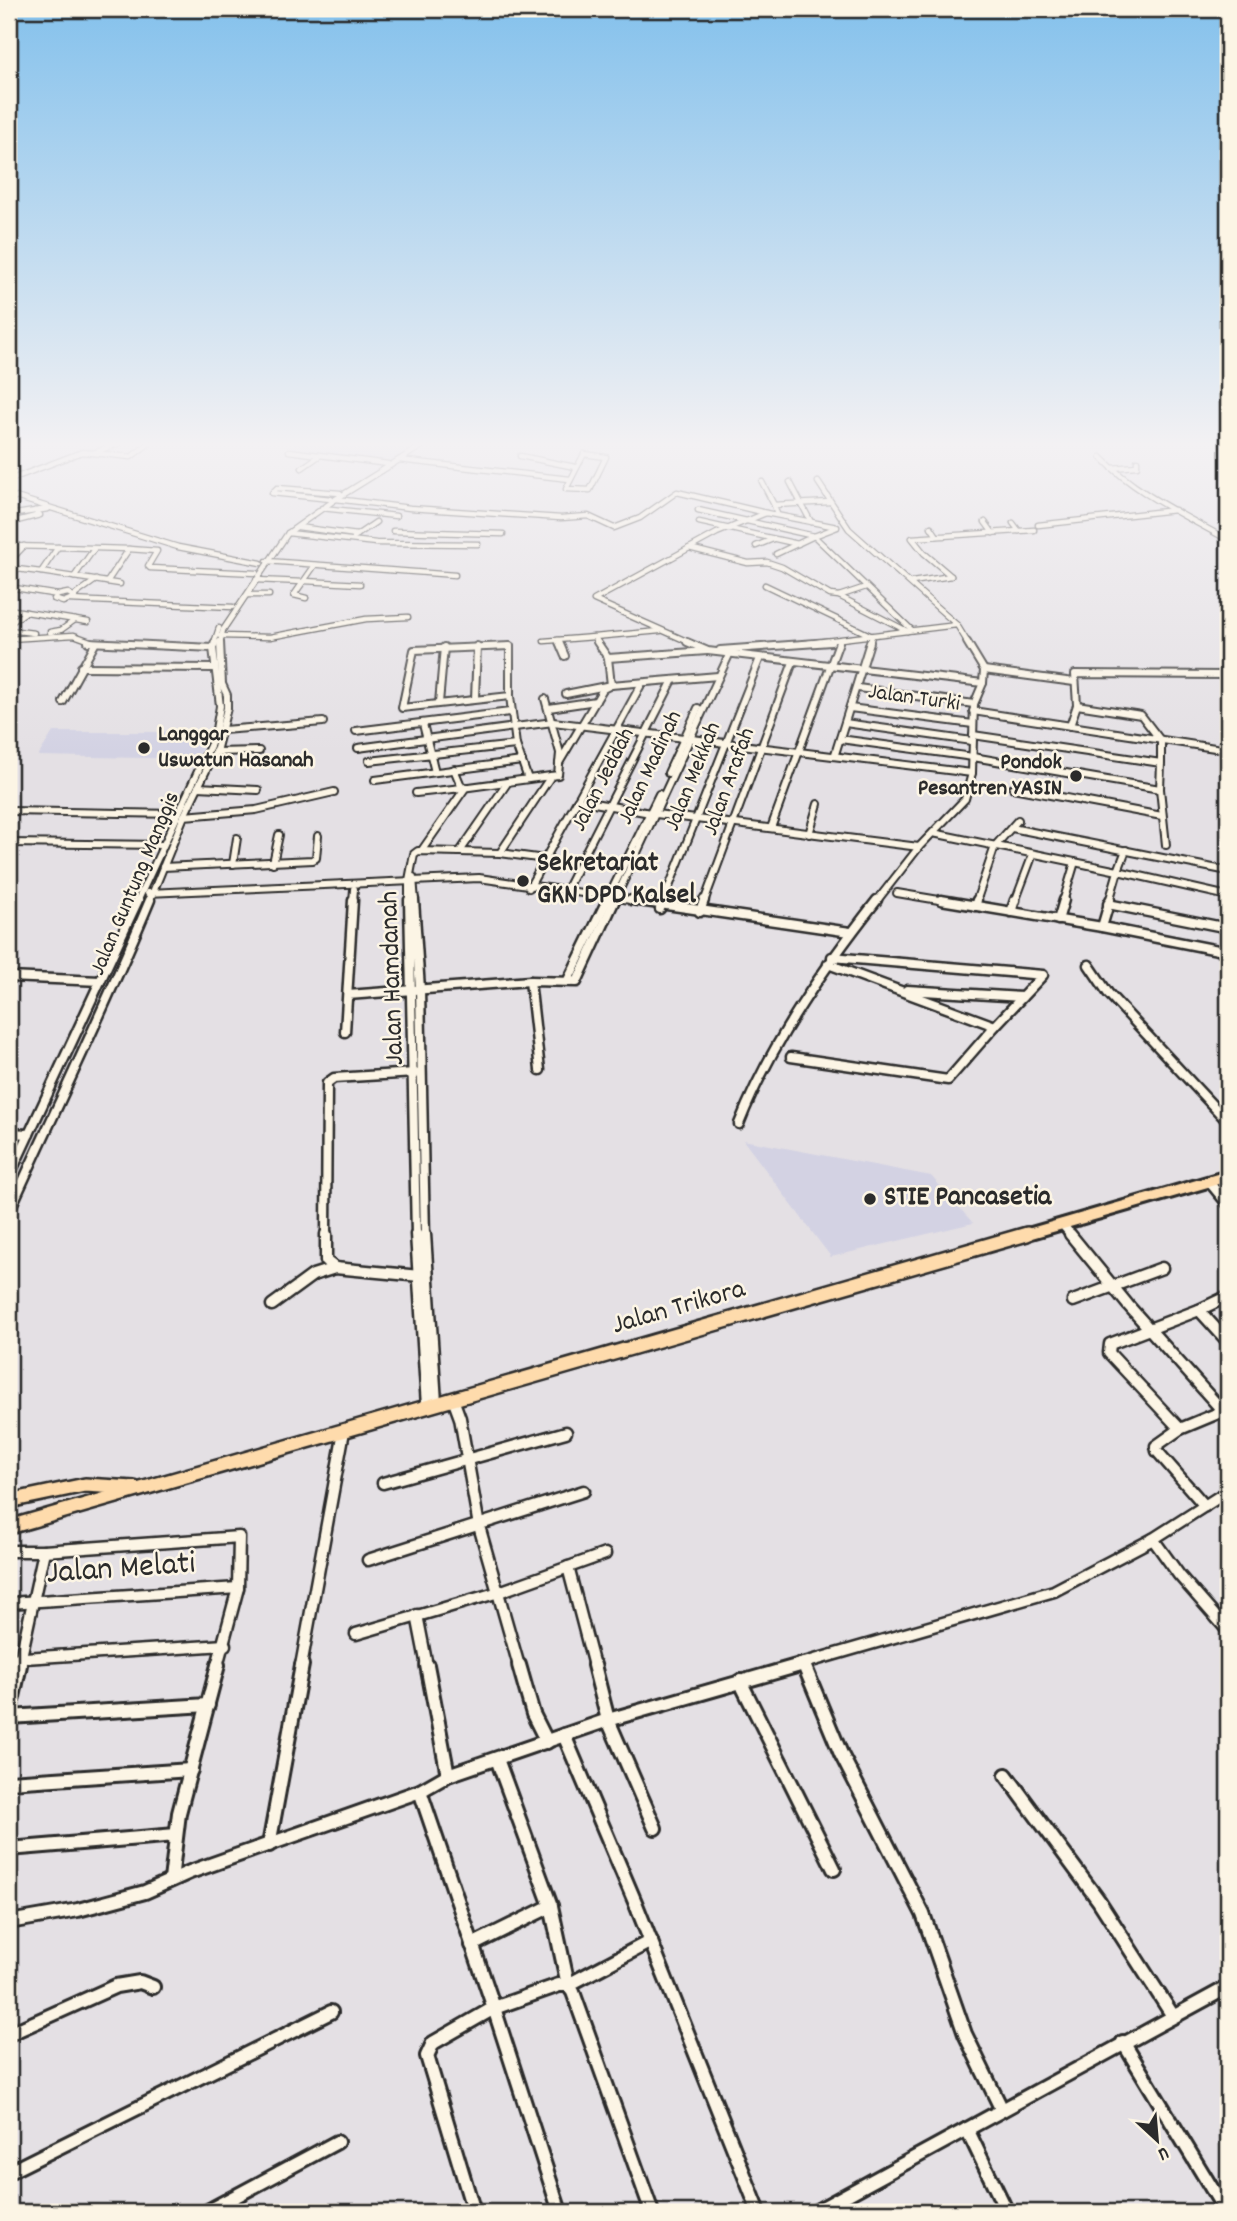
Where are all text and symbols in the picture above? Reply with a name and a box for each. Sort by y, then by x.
street label: Jalan Turki [866,676,962,722]
street label: Jalan Madinah [610,706,692,830]
street label: Jalan Mekkah [657,717,731,837]
place label: Langgar Uswatun Hasanah [158,719,314,778]
street label: Jalan Jeddah [564,722,644,838]
street label: Jalan Arafah [695,723,765,841]
marker: Langgar Uswatun Hasanah [136,740,152,756]
place label: Pondok Pesantren YASIN [918,747,1063,806]
marker: Pondok Pesantren YASIN [1068,768,1084,784]
street label: Jalan Guntung Manggis [82,787,190,981]
place label: Sekretariat GKN DPD Kalsel [537,845,696,917]
marker: Sekretariat GKN DPD Kalsel [515,873,531,889]
street label: Jalan Hamdanah [371,890,417,1066]
place label: STIE Pancasetia [884,1179,1052,1219]
marker: STIE Pancasetia [862,1191,878,1207]
street label: Jalan Trikora [608,1271,751,1347]
street label: Jalan Melati [45,1541,197,1599]
north arrow [1122,2106,1192,2176]
text: U [1153,2138,1173,2166]

